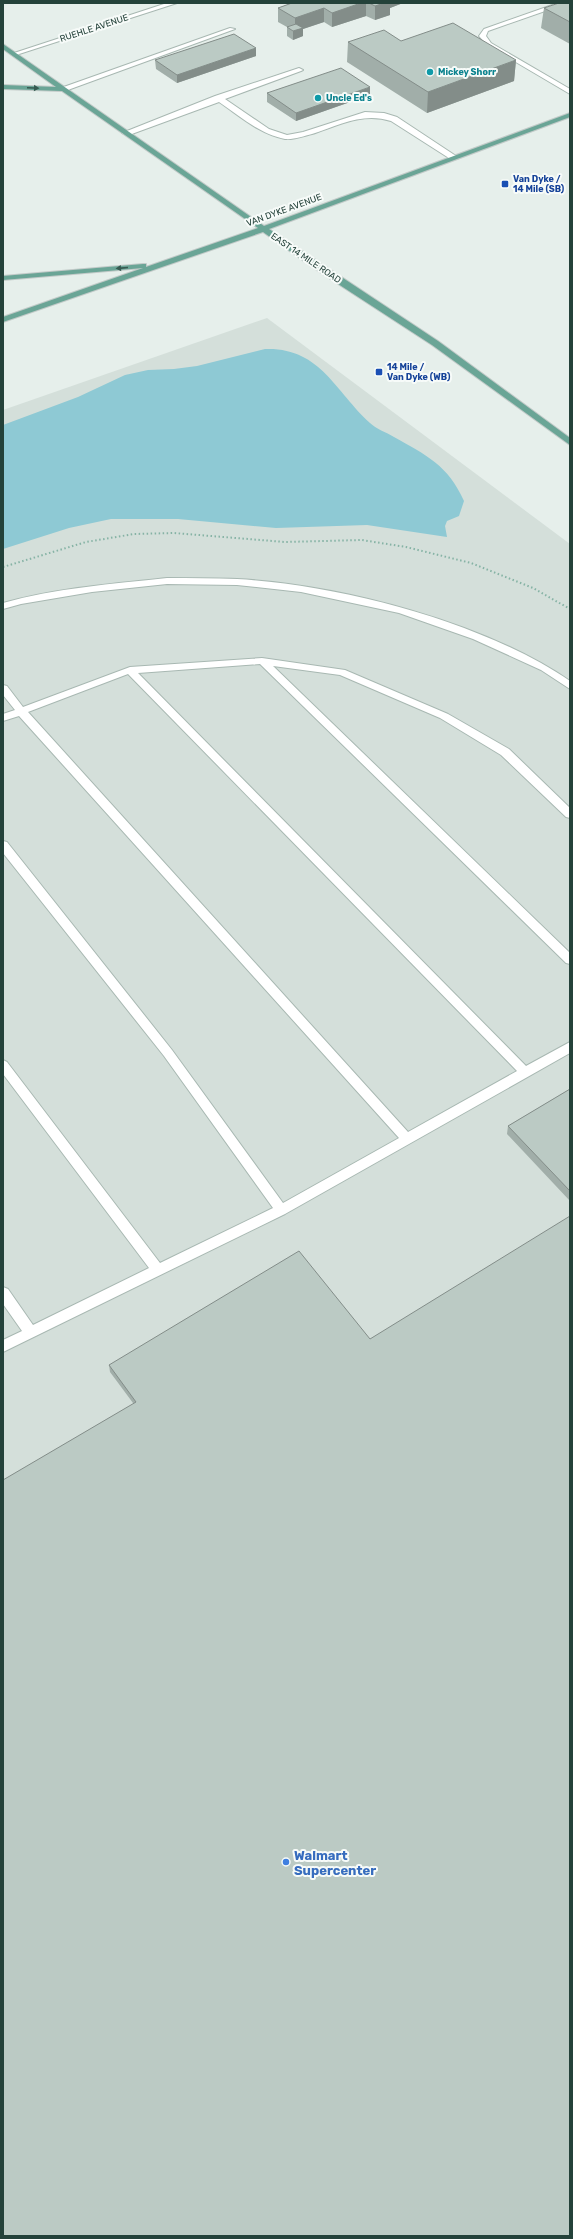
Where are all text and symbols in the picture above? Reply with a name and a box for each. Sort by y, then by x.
street label: RUEHLE AVENUE [58,12,130,44]
marker: Mickey Shorr [425,67,435,77]
place label: Mickey Shorr [438,67,496,77]
one-way arrow [27,84,39,91]
marker: Uncle Ed's [313,93,323,103]
place label: Uncle Ed's [326,93,372,103]
place label: Van Dyke / 14 Mile (SB) [513,174,565,194]
marker: Van Dyke / 14 Mile (SB) [500,179,510,189]
street label: VAN DYKE AVENUE [245,192,323,228]
street label: EAST 14 MILE ROAD [269,231,343,285]
one-way arrow [116,265,128,272]
place label: 14 Mile / Van Dyke (WB) [387,362,451,382]
marker: 14 Mile / Van Dyke (WB) [374,367,384,377]
place label: Walmart Supercenter [294,1848,376,1878]
marker: Walmart Supercenter [281,1857,291,1867]

